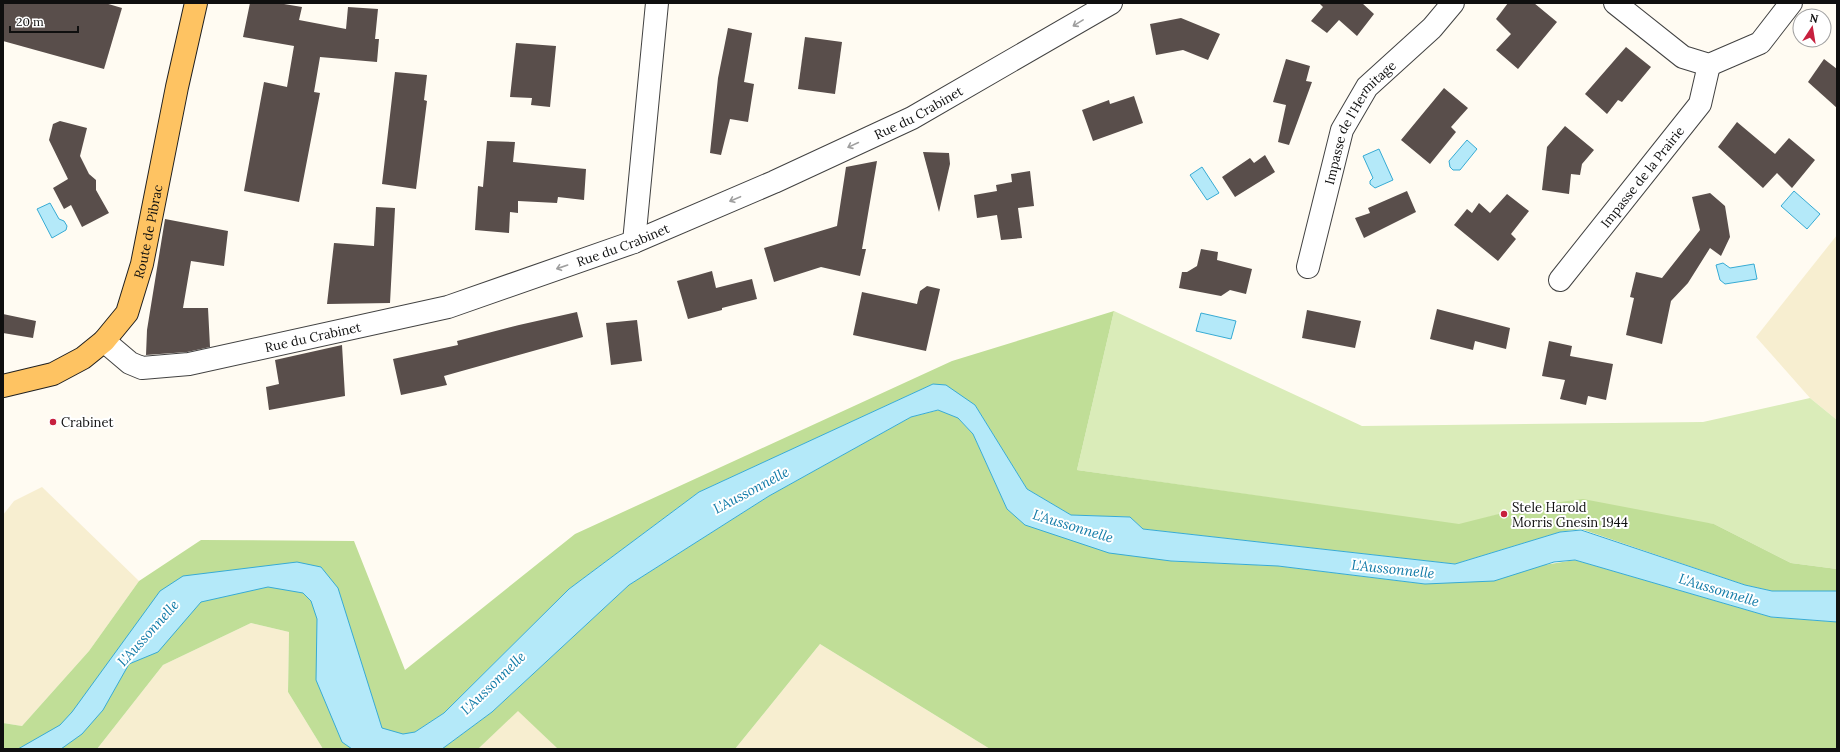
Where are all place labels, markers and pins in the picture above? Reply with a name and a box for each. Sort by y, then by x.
place label: Crabinet [61,414,113,431]
marker: Crabinet [48,417,58,427]
place label: Stele Harold Morris Gnesin 1944 [1512,499,1628,531]
marker: Stele Harold Morris Gnesin 1944 [1499,509,1509,519]

